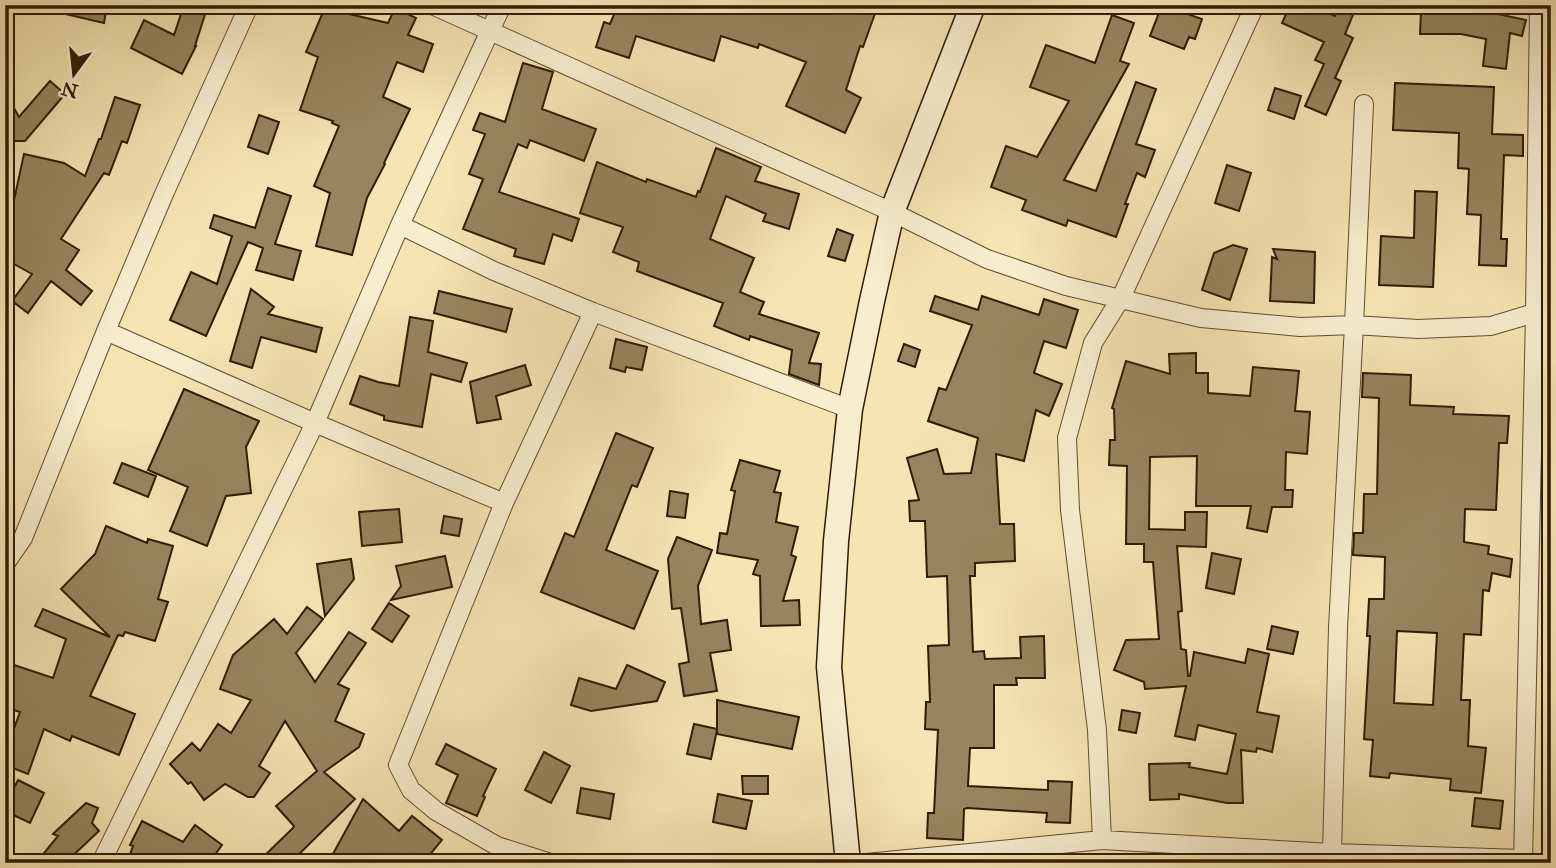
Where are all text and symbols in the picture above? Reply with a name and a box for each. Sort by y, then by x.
north arrow [38,38,108,108]
text: N [59,77,80,103]

